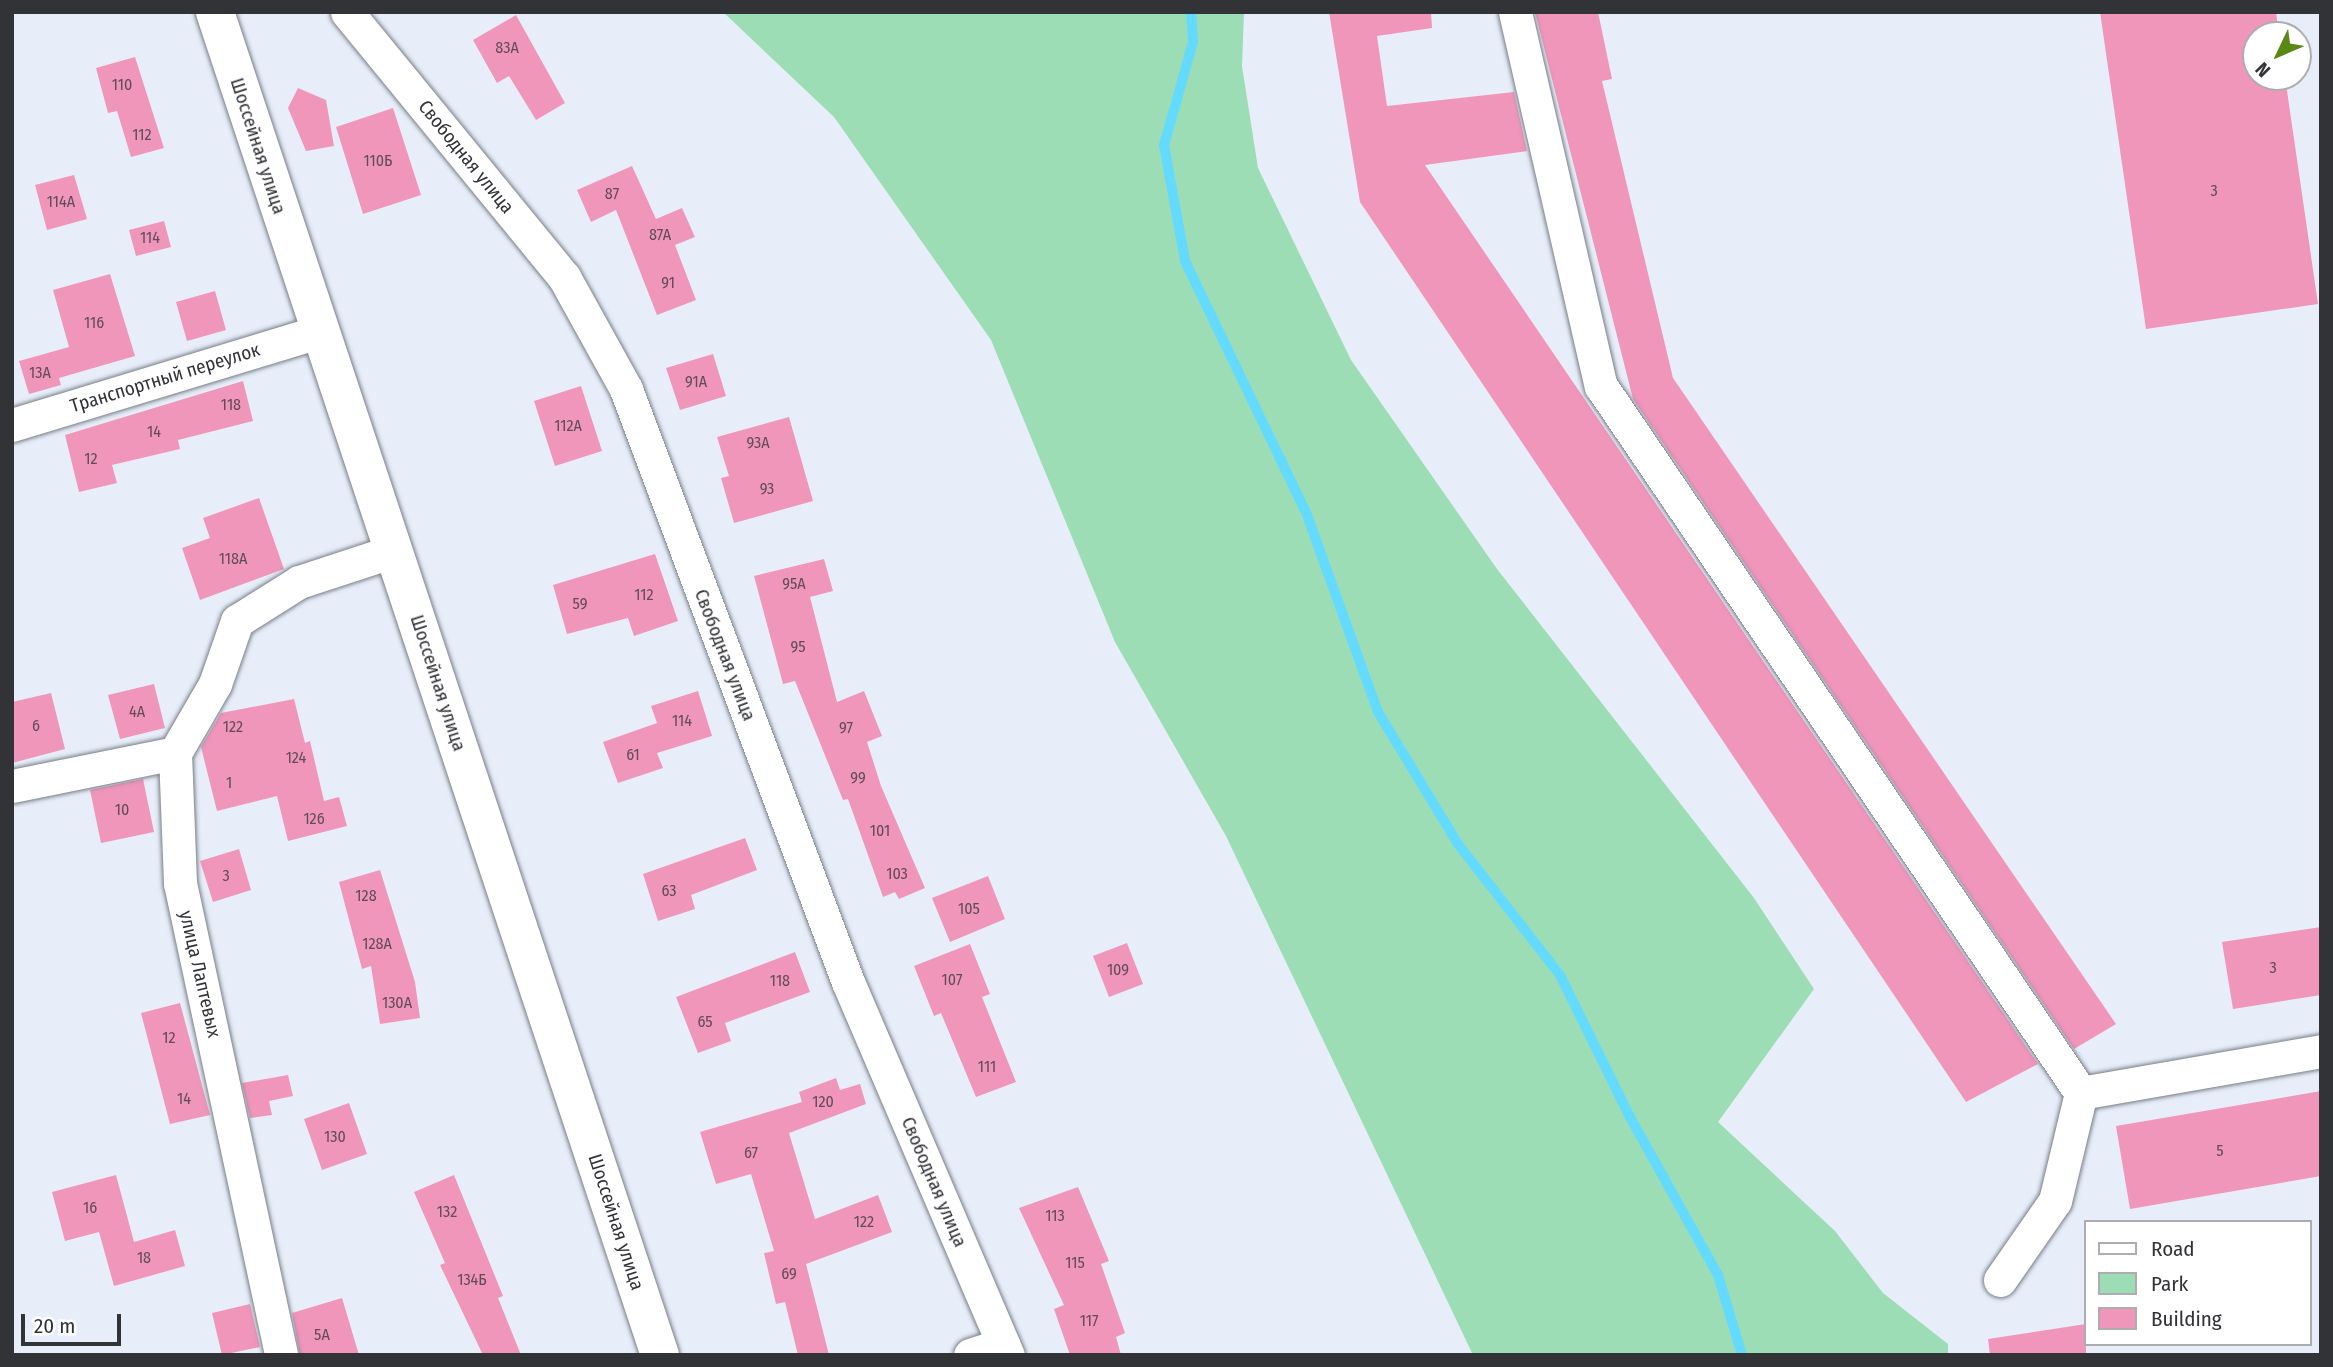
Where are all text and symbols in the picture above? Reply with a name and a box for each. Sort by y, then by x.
north arrow [2242,21,2312,91]
house number: 83А [495,38,519,58]
text: N [2251,57,2275,82]
house number: 110 [112,75,132,95]
street label: Шоссейная улица [225,75,291,217]
street label: Свободная улица [413,96,519,218]
house number: 112 [132,125,152,145]
house number: 110Б [364,151,392,171]
house number: 3 [2210,181,2218,201]
house number: 87 [605,184,619,204]
house number: 114А [47,192,75,212]
house number: 87А [649,225,671,245]
house number: 114 [140,228,160,248]
house number: 91 [661,273,675,293]
house number: 116 [84,313,104,333]
street label: Транспортный переулок [67,338,263,418]
house number: 13А [29,363,51,383]
house number: 91А [685,372,707,392]
house number: 118 [221,395,241,415]
house number: 112А [554,416,582,436]
house number: 14 [147,422,161,442]
house number: 93А [746,433,770,453]
house number: 12 [84,449,98,469]
house number: 93 [760,479,774,499]
house number: 118А [219,549,247,569]
house number: 95А [782,574,806,594]
house number: 112 [634,585,654,605]
street label: Свободная улица [689,586,761,724]
house number: 59 [573,594,587,614]
street label: Шоссейная улица [405,612,471,754]
house number: 95 [790,637,806,657]
house number: 4А [129,702,145,722]
house number: 114 [672,711,692,731]
house number: 6 [32,716,40,736]
house number: 122 [223,717,243,737]
house number: 97 [839,718,853,738]
house number: 61 [626,745,640,765]
house number: 124 [286,748,306,768]
house number: 99 [850,768,866,788]
house number: 1 [226,773,232,793]
house number: 10 [115,800,129,820]
house number: 126 [303,809,325,829]
house number: 101 [870,821,890,841]
house number: 103 [886,864,908,884]
house number: 3 [222,866,230,886]
house number: 63 [661,881,677,901]
house number: 128 [355,886,377,906]
house number: 105 [958,899,980,919]
street label: улица Лаптевых [174,908,226,1040]
house number: 128А [362,934,392,954]
house number: 3 [2269,958,2277,978]
house number: 109 [1107,960,1129,980]
house number: 107 [942,970,962,990]
house number: 118 [770,971,790,991]
house number: 130А [382,993,412,1013]
house number: 65 [697,1012,713,1032]
house number: 12 [162,1028,176,1048]
house number: 111 [978,1057,996,1077]
house number: 14 [177,1089,191,1109]
house number: 120 [812,1092,834,1112]
street label: Свободная улица [896,1114,972,1250]
house number: 130 [324,1127,346,1147]
house number: 5 [2216,1141,2224,1161]
house number: 67 [744,1143,758,1163]
street label: Шоссейная улица [583,1151,649,1293]
house number: 16 [83,1198,97,1218]
house number: 132 [437,1202,457,1222]
house number: 113 [1045,1206,1065,1226]
house number: 122 [854,1212,874,1232]
legend [2084,1220,2312,1346]
text: Road [2151,1236,2195,1262]
house number: 18 [137,1248,151,1268]
house number: 115 [1065,1253,1085,1273]
house number: 69 [781,1264,797,1284]
house number: 134Б [457,1270,487,1290]
text: Park [2151,1271,2188,1297]
scale bar [24,1300,124,1344]
text: Building [2151,1306,2222,1332]
house number: 117 [1080,1311,1098,1331]
text: 20 m [34,1313,75,1339]
house number: 5А [314,1325,330,1345]

